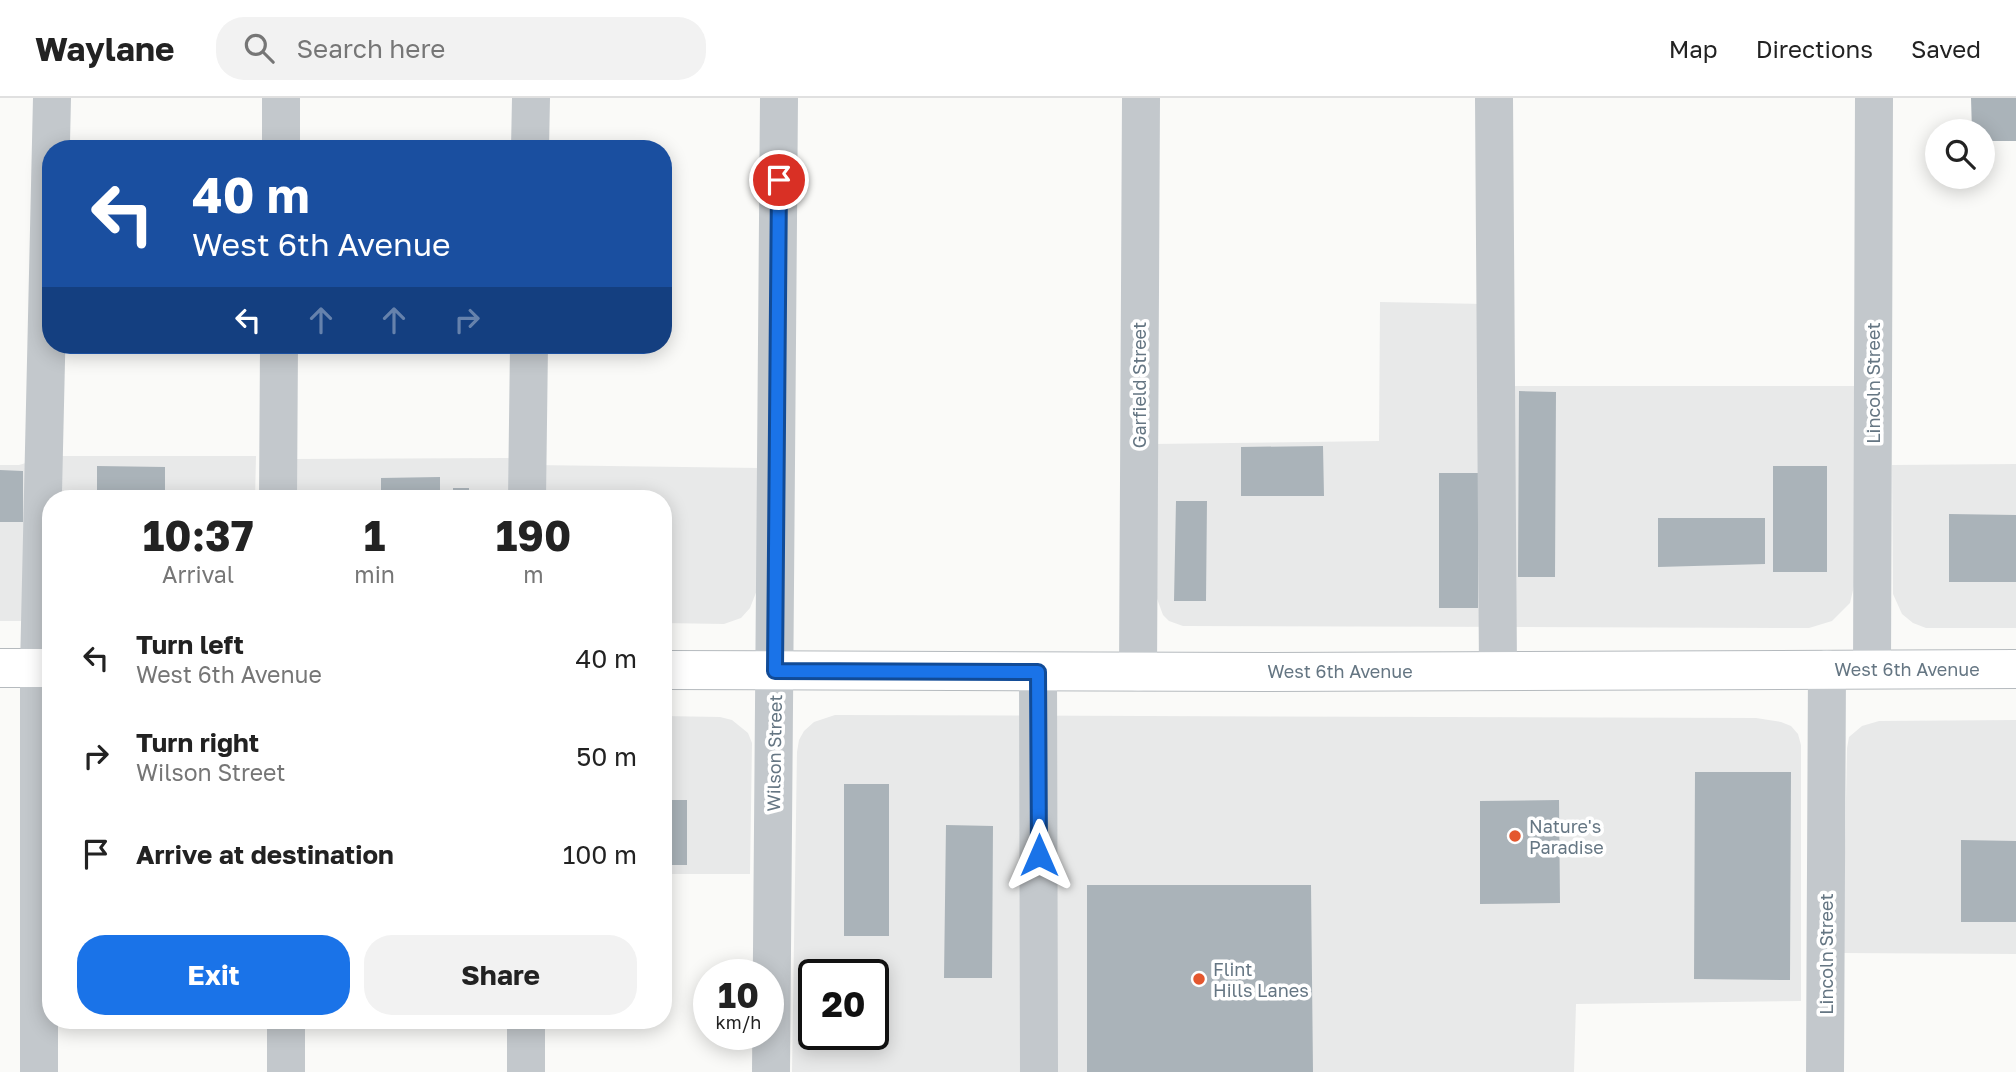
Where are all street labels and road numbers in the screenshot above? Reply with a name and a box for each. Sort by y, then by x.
street label: Garfield Street [1128,322,1150,448]
street label: Lincoln Street [1862,322,1884,444]
street label: West 6th Avenue [1834,658,1980,680]
street label: West 6th Avenue [1267,660,1413,682]
street label: Wilson Street [762,694,786,812]
street label: Lincoln Street [1815,893,1837,1015]

